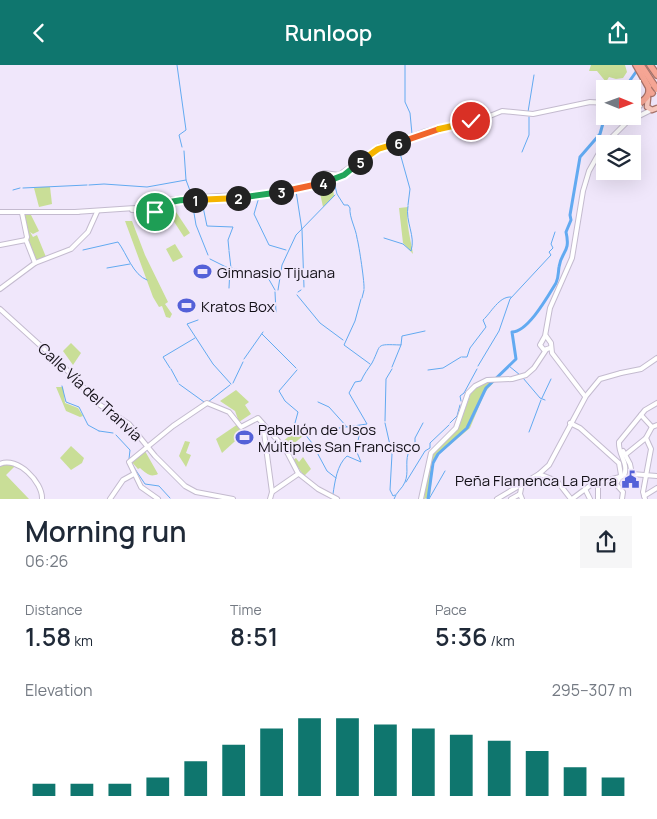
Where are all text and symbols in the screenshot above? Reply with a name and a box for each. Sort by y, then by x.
text: Runloop [285,18,372,48]
icon: back [25,19,53,47]
icon: share [604,19,632,47]
north arrow [596,80,641,125]
map controls [596,80,641,180]
pin [450,100,492,142]
icon: check [457,107,485,135]
pin: 6 [386,131,410,155]
text: 6 [394,134,403,153]
button: layers [596,135,641,180]
pin: 5 [348,149,372,175]
text: 5 [356,153,365,172]
pin: 4 [310,171,336,195]
text: 4 [319,174,328,193]
pin: 3 [268,179,294,205]
text: 3 [277,183,286,202]
pin: 2 [226,185,250,211]
pin: 1 [182,187,208,213]
text: 2 [234,189,243,208]
pin [134,191,176,233]
text: 1 [192,191,199,210]
icon: arrive [141,198,169,226]
sports icon: Gimnasio Tijuana [193,262,213,282]
place label: Gimnasio Tijuana [217,262,335,283]
sports icon: Kratos Box [177,296,197,316]
place label: Kratos Box [201,296,275,317]
street label: Calle Vía del Tranvía [33,338,147,446]
place label: Pabellón de Usos Múltiples San Francisco [258,419,420,457]
sports icon: Pabellón de Usos Múltiples San Francisco [234,428,254,448]
place label: Peña Flamenca La Parra [455,470,617,491]
public building icon: Peña Flamenca La Parra [621,470,641,490]
text: Morning run [25,512,186,550]
button: share [580,516,632,568]
text: 06:26 [25,550,69,572]
text: Distance [25,600,82,619]
text: Time [230,600,262,619]
text: Pace [435,600,467,619]
text: 1.58 [25,619,71,654]
text: 8:51 [230,619,278,654]
text: 5:36 [435,619,488,654]
text: km [71,631,93,650]
text: /km [488,631,515,650]
text: Elevation [25,679,93,701]
text: 295–307 m [552,679,632,701]

